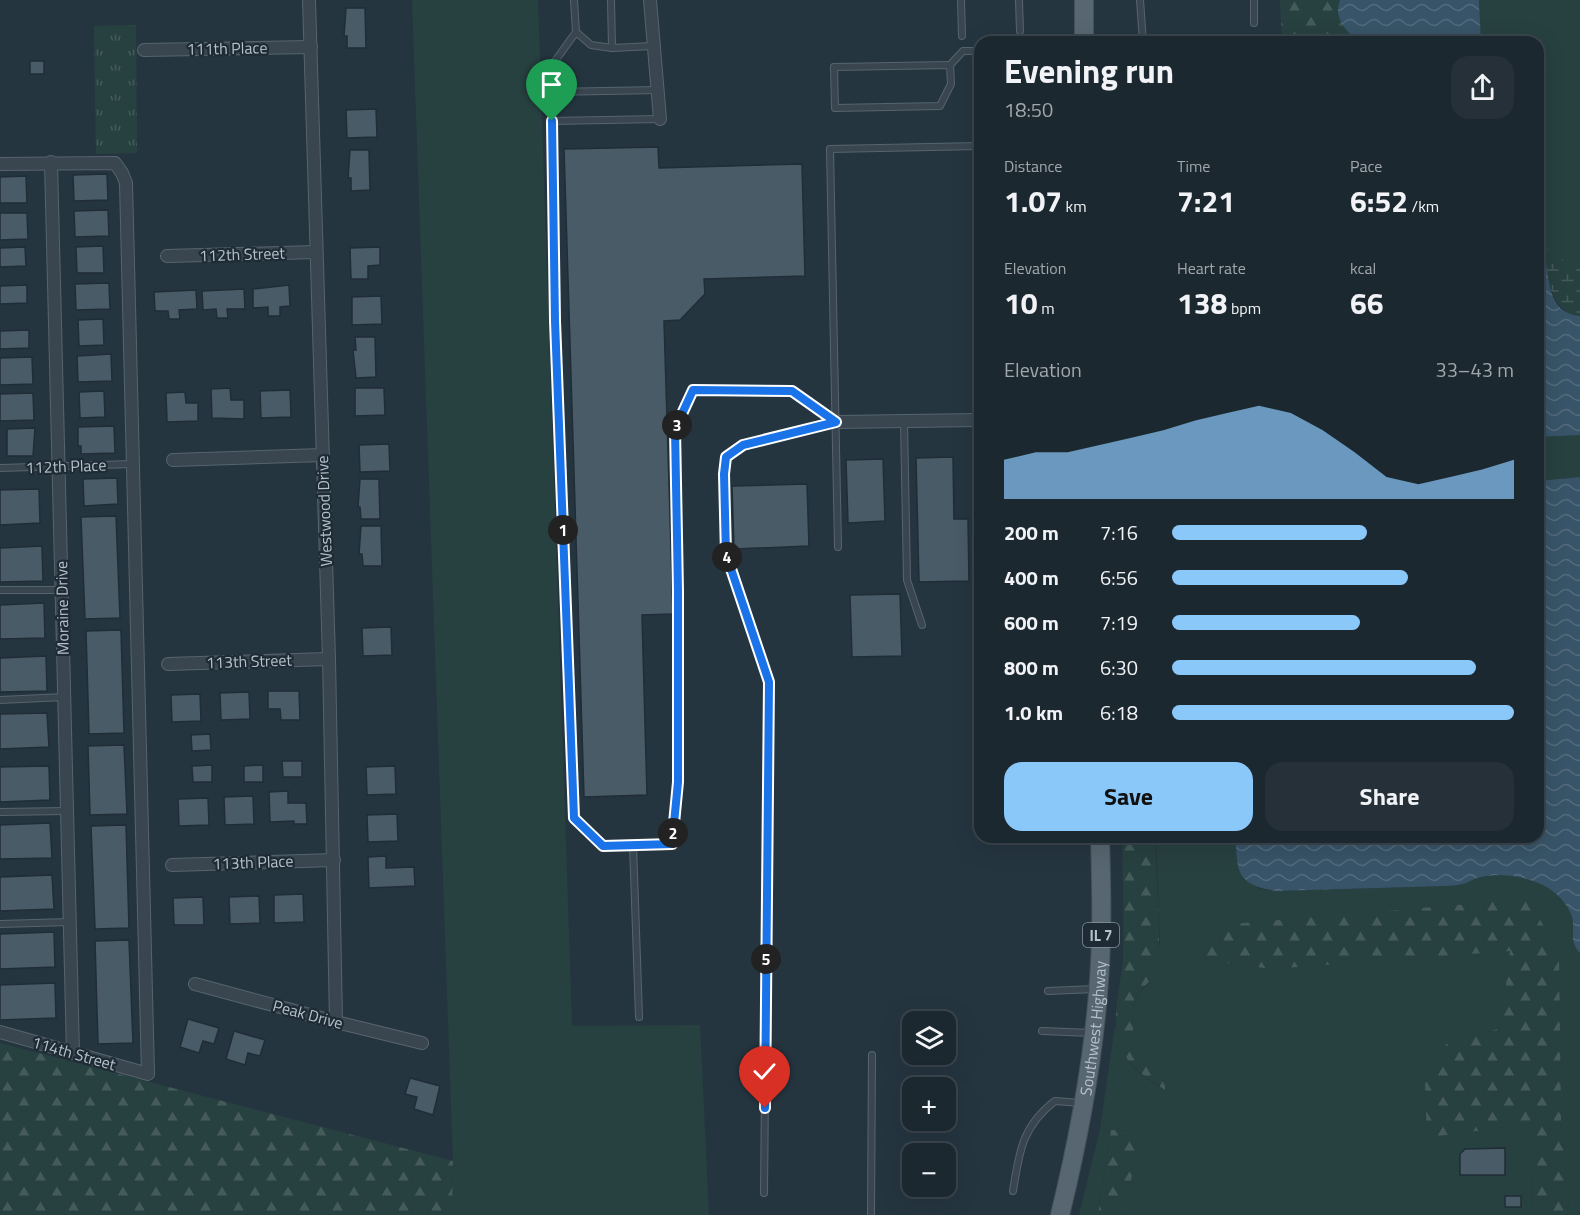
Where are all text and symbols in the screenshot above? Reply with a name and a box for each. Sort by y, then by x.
street label: 111th Place [186,35,268,61]
text: Evening run [1004,46,1174,96]
button: share [1451,56,1514,119]
pin [526,59,577,121]
icon: arrive [535,68,568,101]
text: 18:50 [1004,94,1053,125]
text: Distance [1004,154,1062,178]
text: Time [1177,154,1210,178]
text: Pace [1350,154,1382,178]
text: 1.07 [1004,178,1062,224]
text: 7:21 [1177,178,1235,224]
text: 6:52 [1350,178,1408,224]
text: km [1062,194,1087,218]
text: /km [1408,194,1439,218]
street label: 112th Street [199,240,286,267]
text: Elevation [1004,256,1066,280]
text: Heart rate [1177,256,1246,280]
text: kcal [1350,256,1376,280]
text: 10 [1004,280,1038,326]
text: 138 [1177,280,1227,326]
text: 66 [1350,280,1384,326]
text: m [1038,296,1055,320]
text: bpm [1227,296,1261,320]
text: Elevation [1004,354,1082,385]
text: 33–43 m [1435,354,1514,385]
pin: 3 [662,410,692,440]
text: 3 [673,413,681,437]
street label: 112th Place [25,453,107,479]
street label: Westwood Drive [310,455,338,567]
pin: 1 [548,515,578,545]
text: 200 m [1004,517,1059,548]
text: 7:16 [1100,517,1138,548]
text: 1 [559,518,567,542]
pin: 4 [712,542,742,572]
text: 4 [723,545,731,569]
street label: Moraine Drive [49,561,75,655]
text: 400 m [1004,562,1059,593]
text: 6:56 [1100,562,1138,593]
text: 600 m [1004,607,1059,638]
text: 7:19 [1100,607,1138,638]
street label: 113th Street [206,647,293,674]
text: 800 m [1004,652,1059,683]
text: 6:30 [1100,652,1138,683]
text: 1.0 km [1004,697,1063,728]
text: 6:18 [1100,697,1138,728]
button: Save [1004,762,1253,831]
button: Share [1265,762,1514,831]
pin: 2 [658,818,688,848]
text: 2 [669,821,677,845]
street label: 113th Place [212,849,294,875]
road number: IL 7 [1083,923,1119,947]
pin: 5 [751,944,781,974]
text: 5 [762,947,770,971]
street label: Southwest Highway [1073,960,1112,1097]
street label: Peak Drive [270,993,346,1035]
map controls [902,1011,956,1197]
button: layers [902,1011,956,1065]
street label: 114th Street [29,1030,119,1076]
pin [739,1046,790,1108]
icon: check [748,1055,781,1088]
button: + [902,1077,956,1131]
button: − [902,1143,956,1197]

